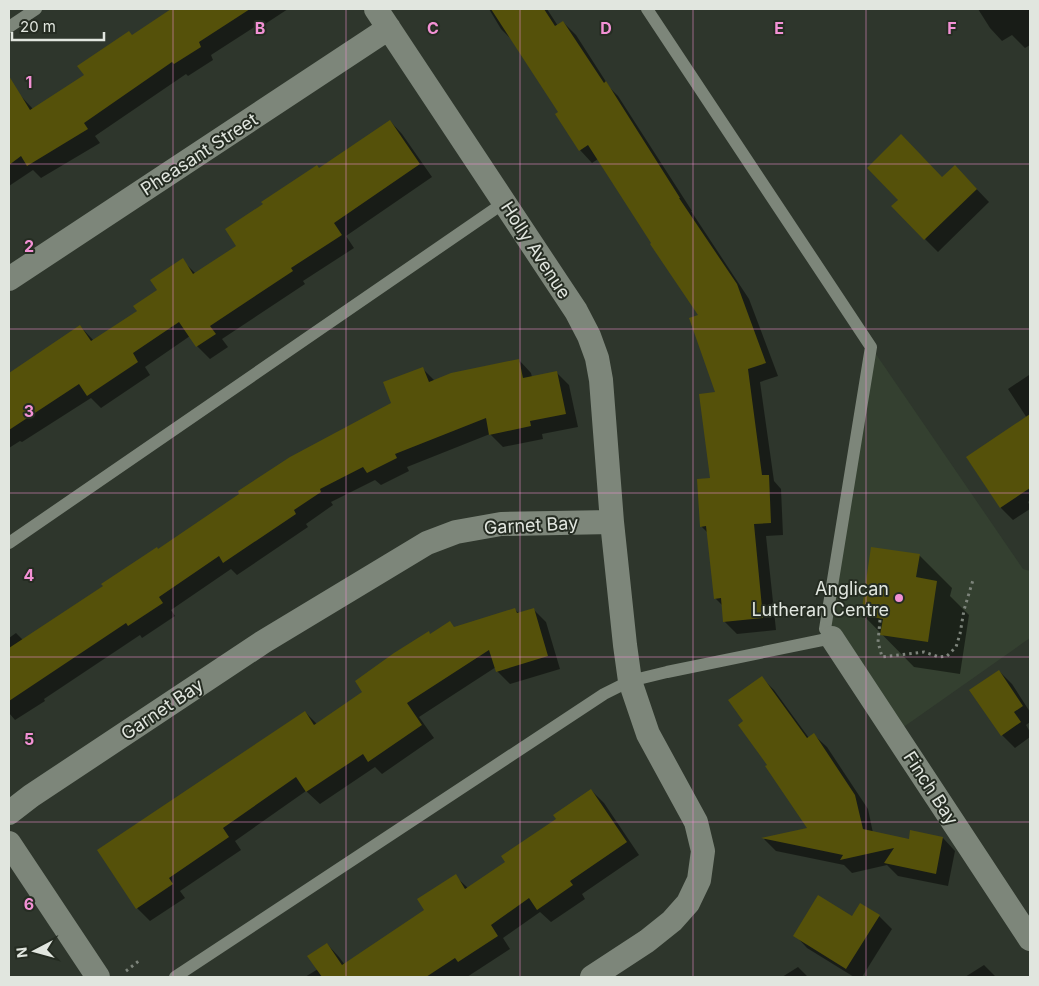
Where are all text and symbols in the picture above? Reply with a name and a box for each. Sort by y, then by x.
scale bar [12,10,105,42]
text: 20 m [20,17,56,36]
text: B [255,18,265,38]
text: C [427,18,439,38]
text: D [600,18,612,38]
text: E [774,18,784,38]
text: F [947,18,957,38]
text: 1 [26,72,32,92]
street label: Pheasant Street [137,108,261,200]
street label: Holly Avenue [497,198,575,302]
text: 2 [24,236,34,256]
text: 3 [24,401,34,421]
street label: Garnet Bay [483,512,579,538]
text: 4 [24,565,35,585]
place label: Anglican Lutheran Centre [751,578,889,620]
marker: Anglican Lutheran Centre [893,592,905,604]
street label: Garnet Bay [117,674,207,744]
text: 5 [24,729,34,749]
street label: Finch Bay [899,747,963,829]
text: 6 [24,894,34,914]
north arrow [10,926,60,976]
text: N [13,946,31,959]

